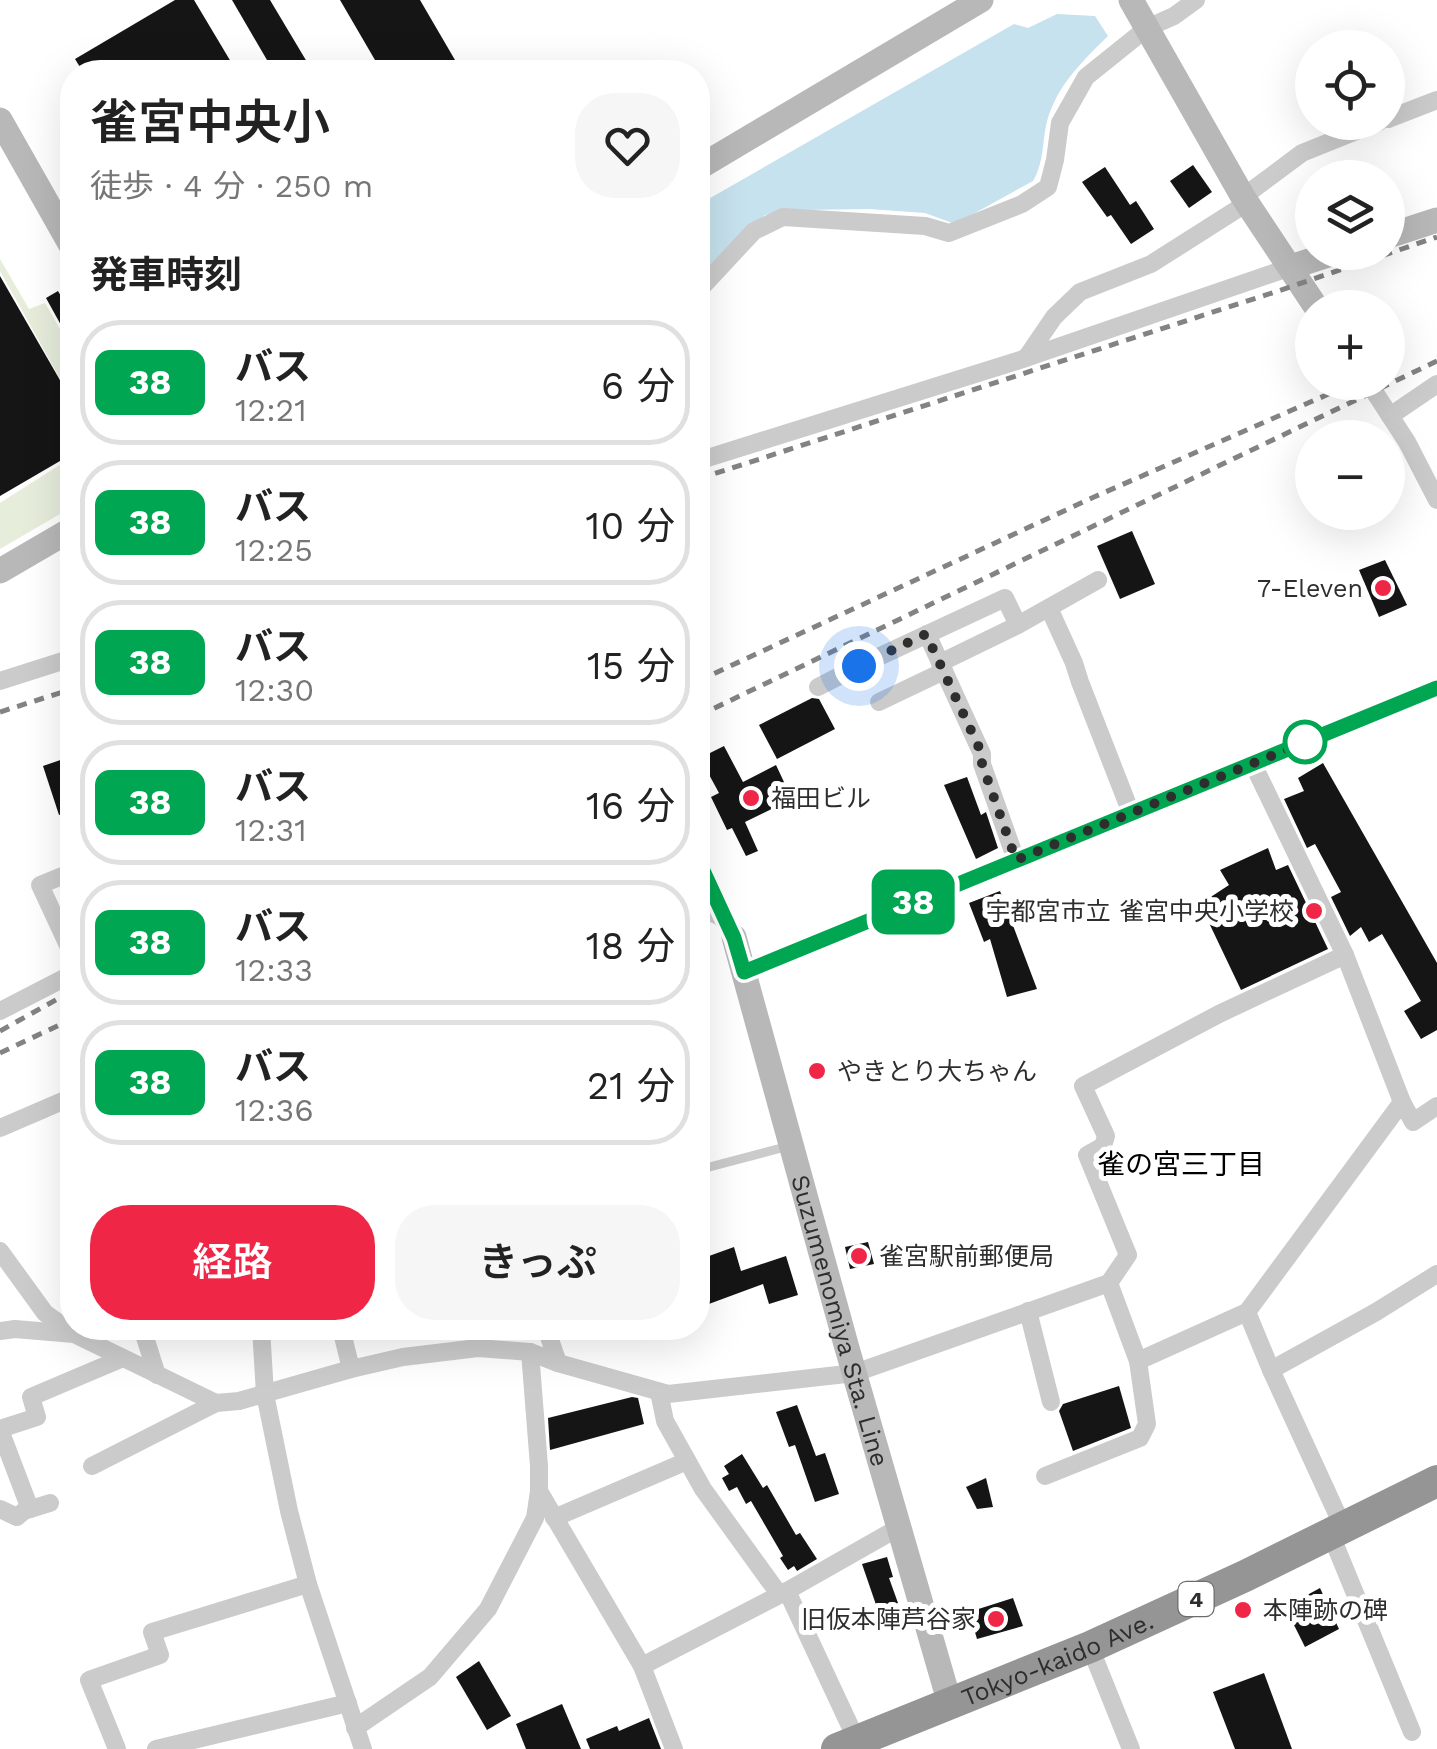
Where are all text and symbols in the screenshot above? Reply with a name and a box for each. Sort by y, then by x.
map controls [1295,30,1405,530]
button: locate [1295,30,1405,140]
button: heart [575,93,680,198]
text: 雀宮中央小 [90,94,330,151]
button: layers [1295,160,1405,270]
text: 徒歩 · 4 分 · 250 m [90,167,373,205]
text: 発車時刻 [90,253,242,297]
button: + [1295,290,1405,400]
text: バス [235,345,311,389]
text: 38 [129,361,171,403]
text: 6 分 [601,364,675,408]
text: 12:21 [235,391,307,429]
button: − [1295,420,1405,530]
text: バス [235,485,311,529]
text: 38 [129,501,171,543]
text: 10 分 [586,504,675,548]
text: 12:25 [235,531,313,569]
place label: 7-Eleven [1257,574,1363,603]
marker: 7-Eleven [1372,577,1394,599]
text: バス [235,625,311,669]
text: 38 [129,641,171,683]
your location [834,641,884,691]
text: 15 分 [587,644,675,688]
text: 12:30 [235,671,314,709]
unlabelled marker [1284,721,1326,763]
text: バス [235,765,311,809]
text: 38 [129,781,171,823]
text: 16 分 [586,784,675,828]
place label: 福田ビル [771,784,871,813]
marker: 福田ビル [740,787,762,809]
text: 12:31 [235,811,307,849]
line badge: 38 [868,870,958,934]
text: 38 [892,881,934,923]
place label: 宇都宮市立 雀宮中央小学校 [985,897,1294,926]
marker: 宇都宮市立 雀宮中央小学校 [1303,900,1325,922]
text: バス [235,905,311,949]
text: 38 [129,921,171,963]
text: 18 分 [586,924,675,968]
text: 12:33 [235,951,313,989]
text: バス [235,1045,311,1089]
place label: やきとり大ちゃん [837,1057,1037,1086]
marker: やきとり大ちゃん [806,1060,828,1082]
text: 38 [129,1061,171,1103]
text: 21 分 [587,1064,675,1108]
text: 12:36 [235,1091,314,1129]
district label: 雀の宮三丁目 [1097,1148,1265,1181]
street label: Suzumenomiya Sta. Line [785,1172,894,1470]
button: 経路 [90,1205,375,1320]
button: きっぷ [395,1205,680,1320]
place label: 雀宮駅前郵便局 [879,1242,1054,1271]
marker: 雀宮駅前郵便局 [848,1245,870,1267]
road number: 4 [1178,1582,1214,1616]
place label: 本陣跡の碑 [1263,1596,1388,1625]
marker: 本陣跡の碑 [1232,1599,1254,1621]
place label: 旧仮本陣芦谷家 [801,1605,976,1634]
street label: Tokyo-kaido Ave. [957,1606,1158,1712]
marker: 旧仮本陣芦谷家 [985,1608,1007,1630]

